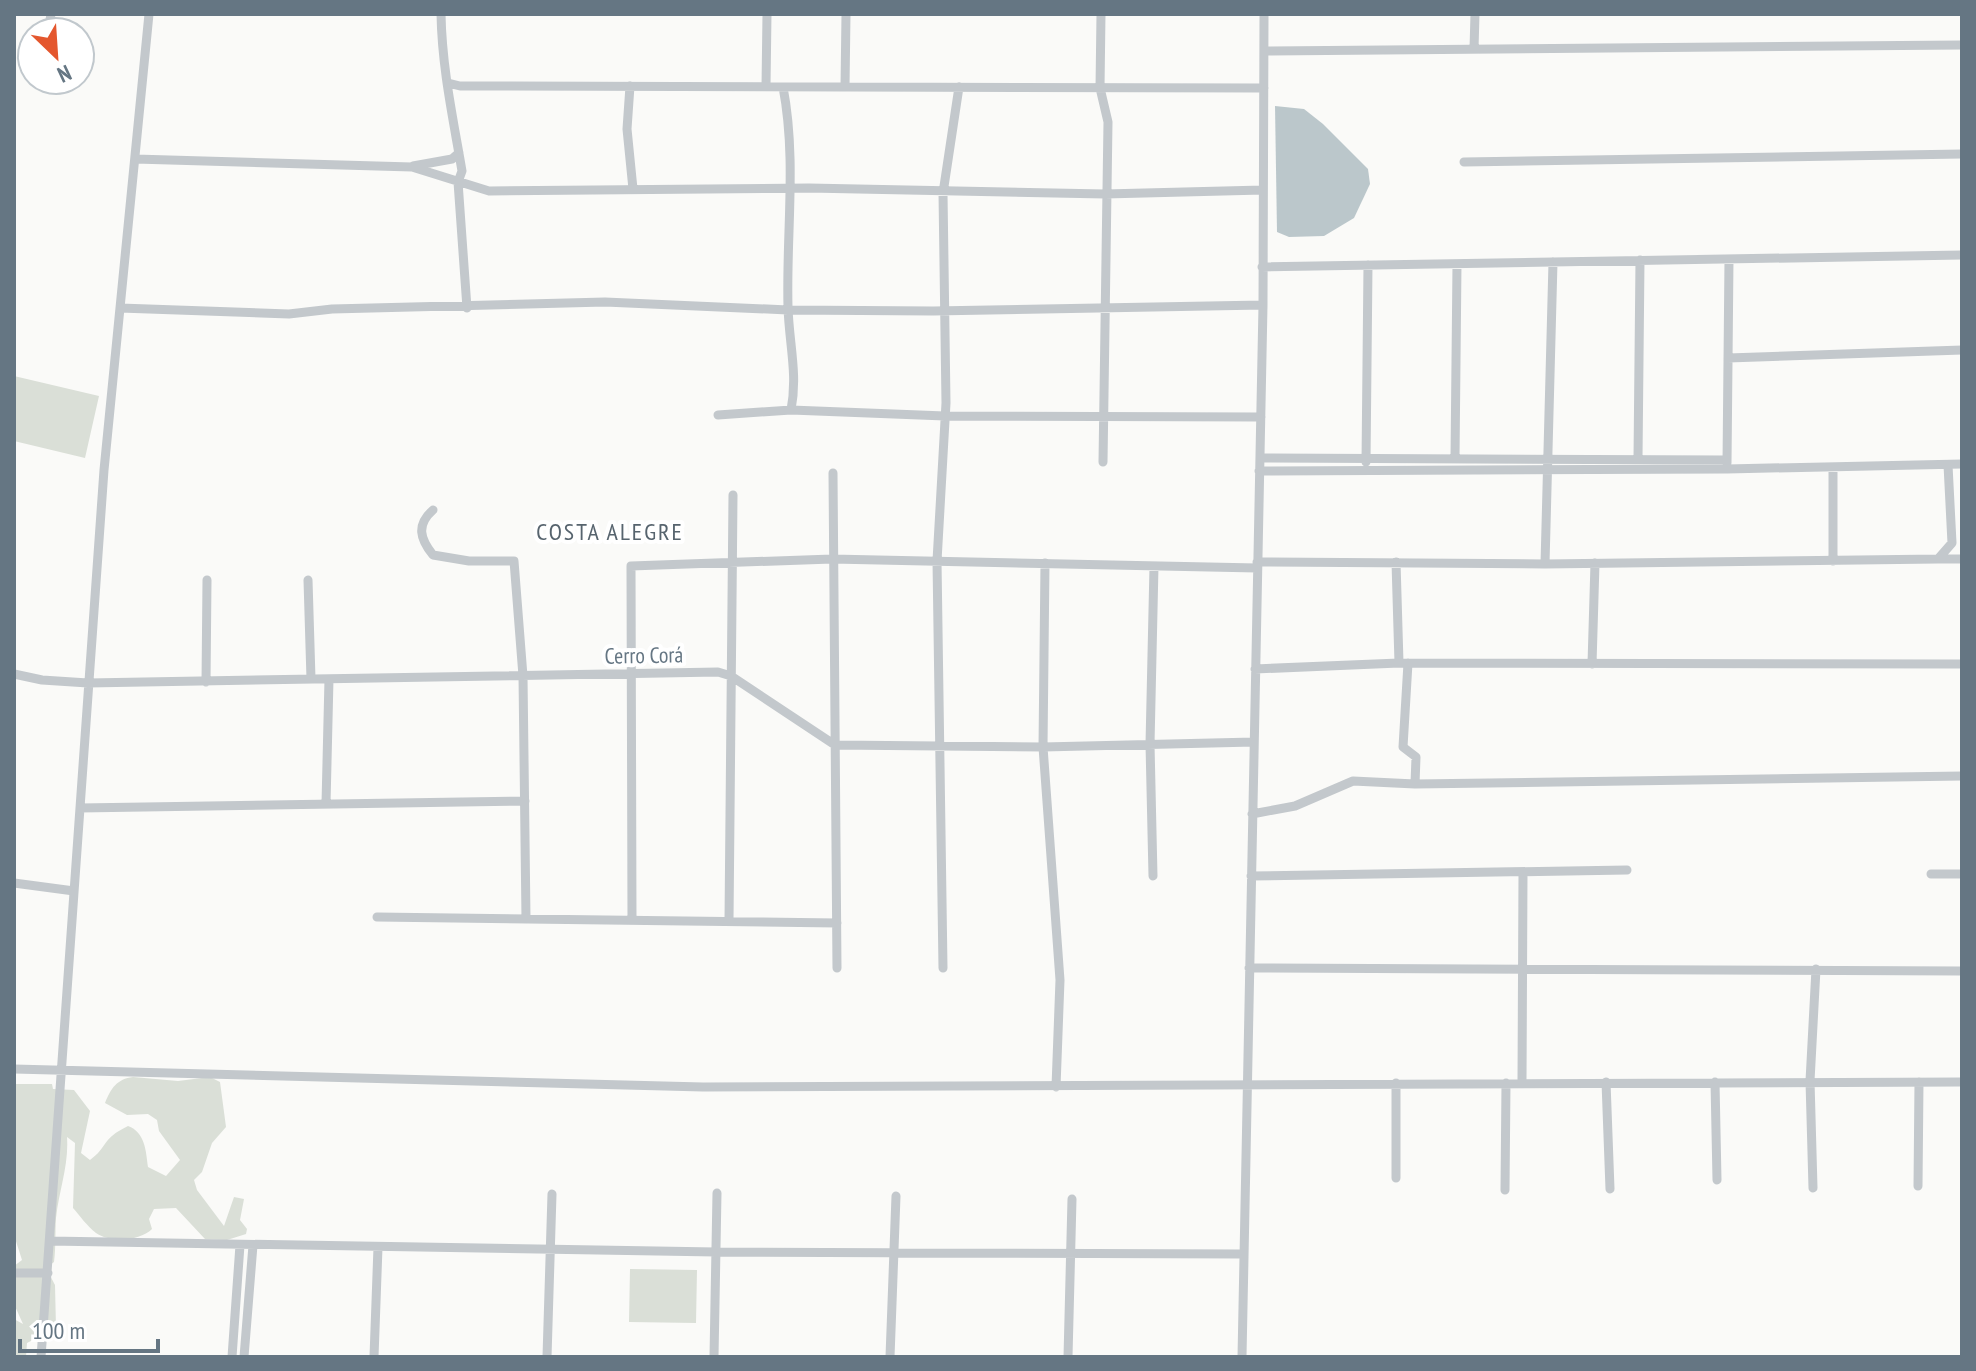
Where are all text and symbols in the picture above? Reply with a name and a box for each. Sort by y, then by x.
north arrow [16,16,96,96]
text: N [53,59,76,89]
district label: COSTA ALEGRE [536,516,684,547]
street label: Cerro Corá [604,640,684,670]
scale bar [20,1303,158,1353]
text: 100 m [32,1315,85,1346]

